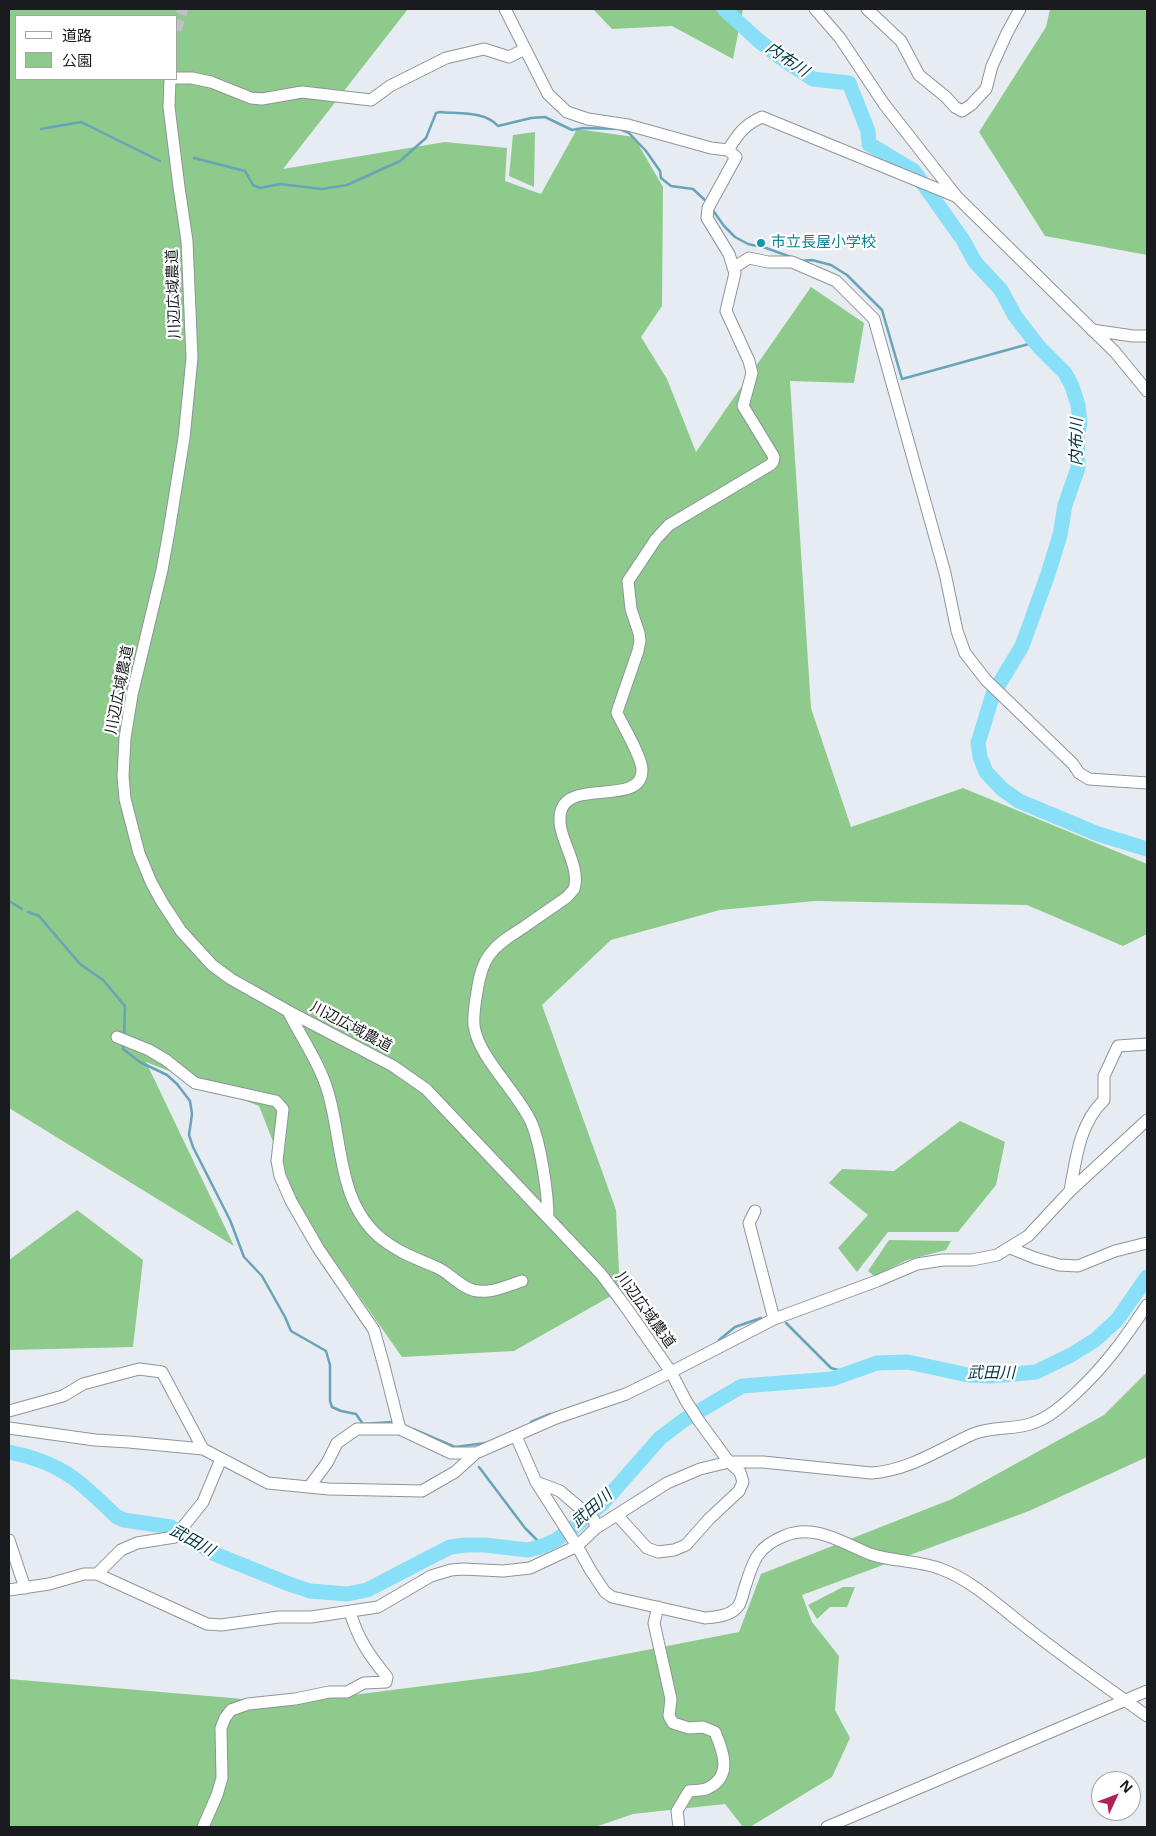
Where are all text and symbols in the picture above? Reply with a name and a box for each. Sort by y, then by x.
legend [15,15,178,80]
text: 道路 [62,25,92,45]
water label: 内布川 [762,39,812,81]
text: 公園 [62,50,92,70]
place label: 市立長屋小学校 [771,234,876,252]
marker: 市立長屋小学校 [755,237,767,249]
street label: 川辺広域農道 [163,249,185,339]
water label: 内布川 [1067,418,1087,466]
street label: 川辺広域農道 [103,644,137,736]
street label: 川辺広域農道 [307,998,395,1056]
street label: 川辺広域農道 [611,1268,679,1352]
water label: 武田川 [967,1363,1015,1383]
water label: 武田川 [568,1486,616,1532]
water label: 武田川 [166,1521,218,1561]
north arrow [1091,1771,1141,1821]
text: N [1116,1775,1137,1797]

